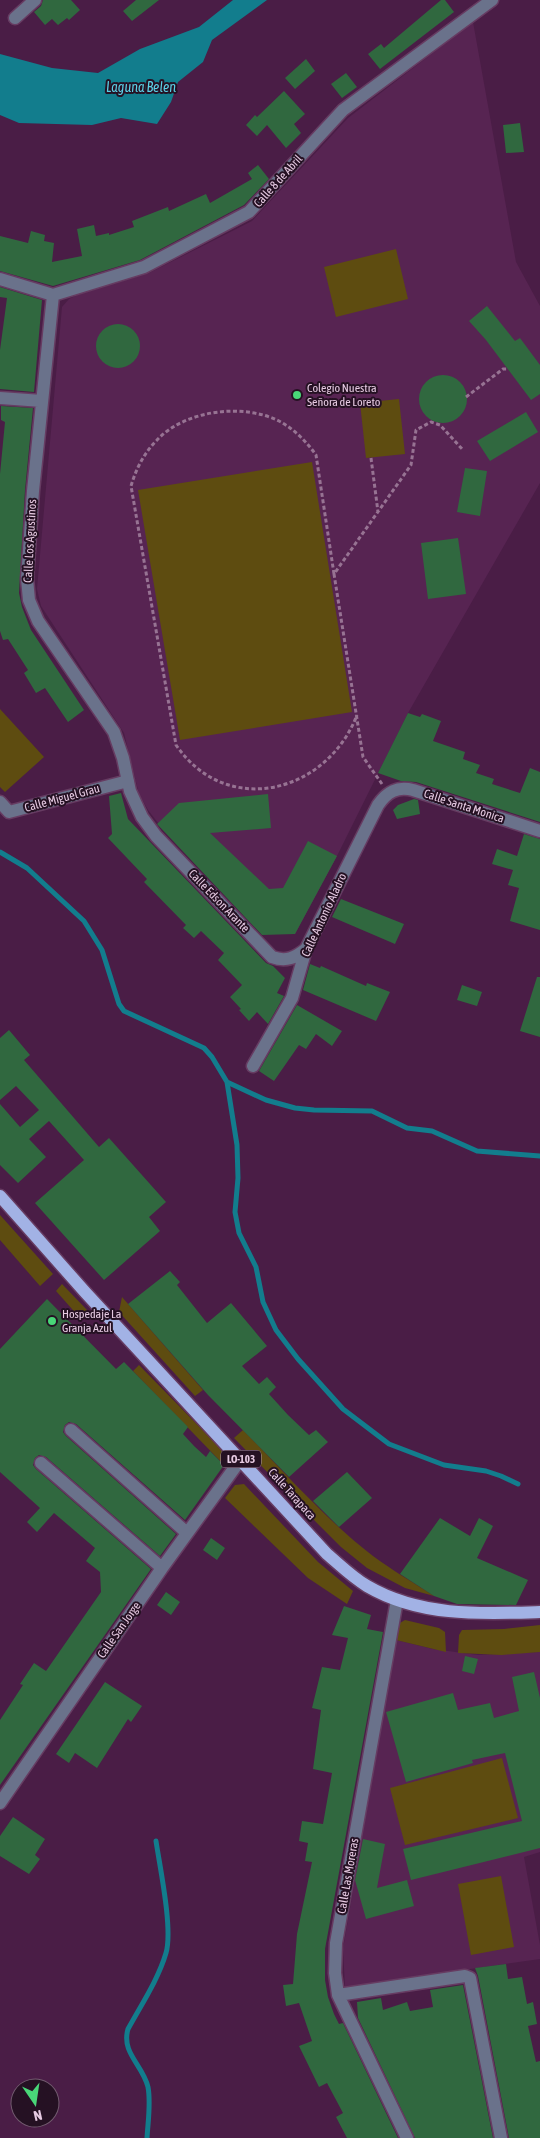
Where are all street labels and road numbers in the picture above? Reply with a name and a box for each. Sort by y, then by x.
street label: Calle 8 de Abril [251,151,306,210]
street label: Calle Los Agustinos [21,499,39,583]
street label: Calle Miguel Grau [23,781,101,815]
street label: Calle Santa Monica [422,786,506,826]
street label: Calle Edson Arante [186,867,252,935]
street label: Calle Antonio Aladro [299,871,350,959]
road number: LO-103 [221,1450,261,1468]
street label: Calle Tarapaca [265,1465,319,1523]
street label: Calle San Jorge [94,1599,144,1661]
street label: Calle Las Moreras [334,1837,362,1915]

